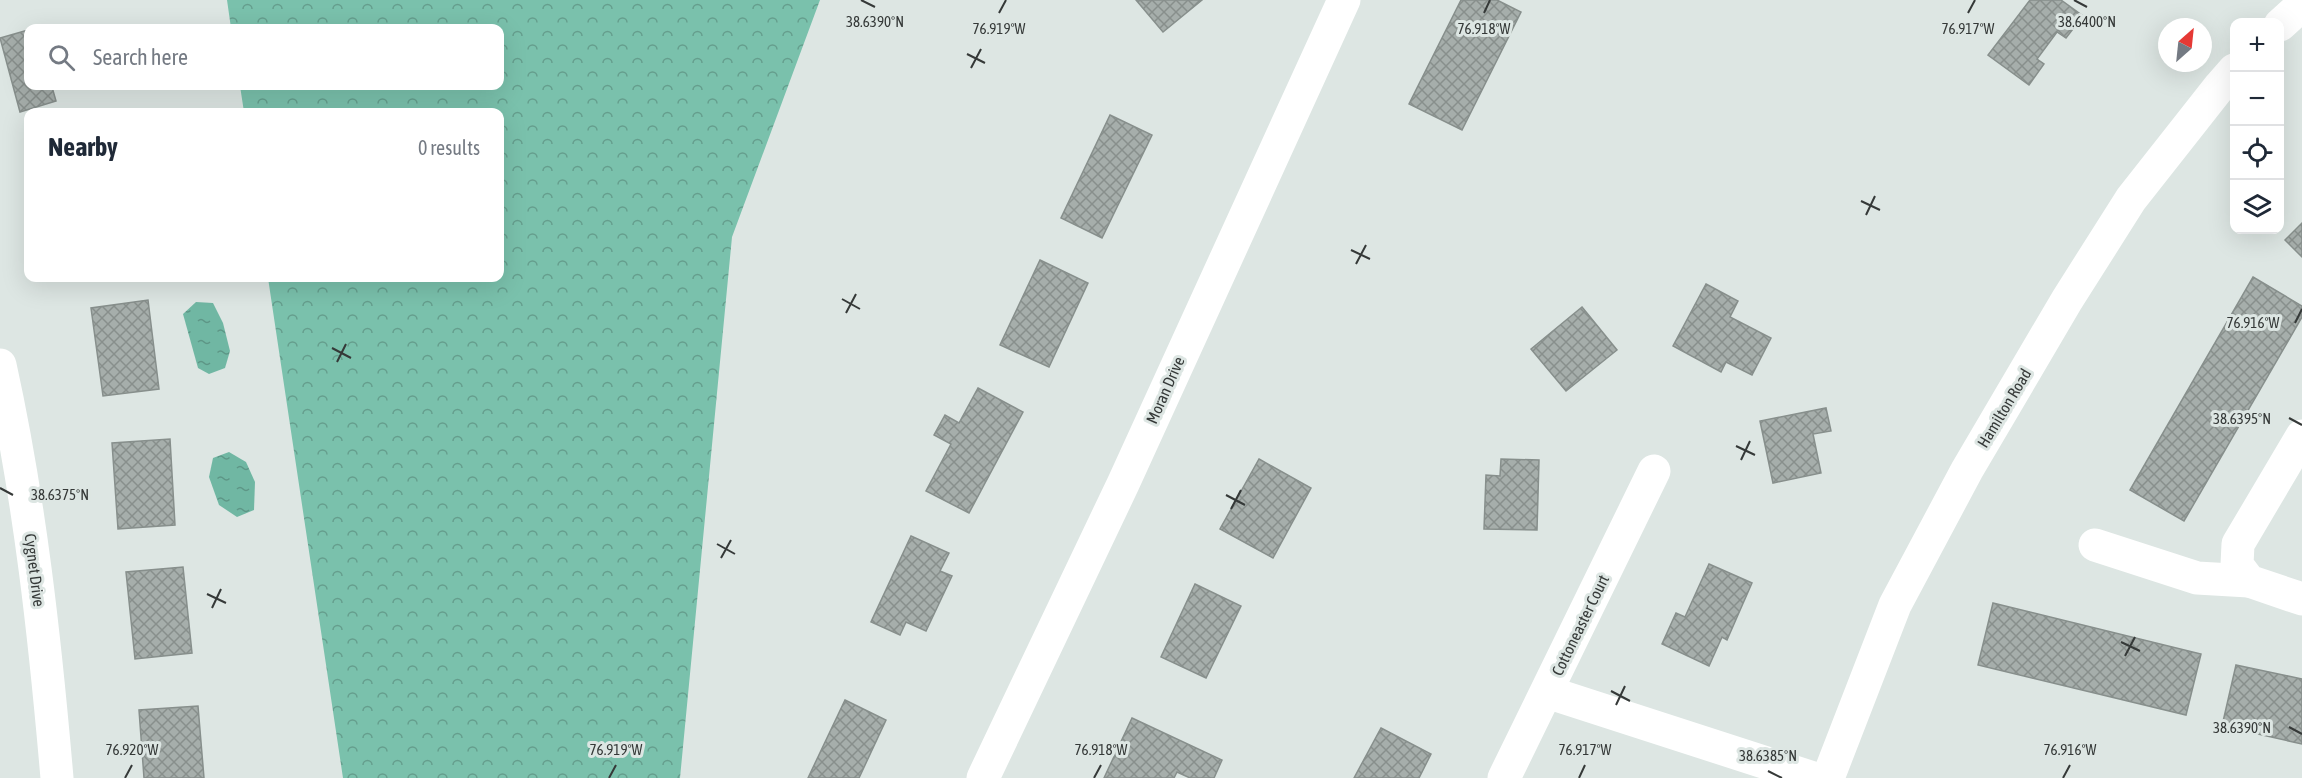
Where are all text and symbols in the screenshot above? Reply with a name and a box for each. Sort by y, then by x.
text: 38.6390°N [846,13,904,30]
text: 38.6400°N [2058,13,2116,30]
north arrow [2158,18,2212,72]
map controls [2230,18,2284,234]
button: + [2230,18,2284,72]
text: 76.919°W [973,20,1026,37]
text: 76.918°W [1458,20,1511,37]
text: 76.917°W [1942,20,1995,37]
search box [24,24,504,90]
icon: search [45,41,78,74]
text: Search here [93,44,188,70]
button: − [2230,72,2284,126]
button: locate [2230,126,2284,180]
text: Nearby [48,132,118,162]
text: 0 results [418,136,480,159]
button: layers [2230,180,2284,234]
text: 76.916°W [2227,314,2280,331]
street label: Moran Drive [1142,354,1188,426]
street label: Hamilton Road [1973,365,2035,451]
text: 38.6395°N [2213,410,2271,427]
text: 38.6375°N [31,486,89,503]
street label: Cygnet Drive [21,532,48,608]
street label: Cottoneaster Court [1548,571,1612,678]
text: 38.6390°N [2213,719,2271,736]
text: 76.920°W [106,741,159,758]
text: 76.919°W [590,741,643,758]
text: 76.918°W [1075,741,1128,758]
text: 76.917°W [1559,741,1612,758]
text: 76.916°W [2044,741,2097,758]
text: 38.6385°N [1739,747,1797,764]

